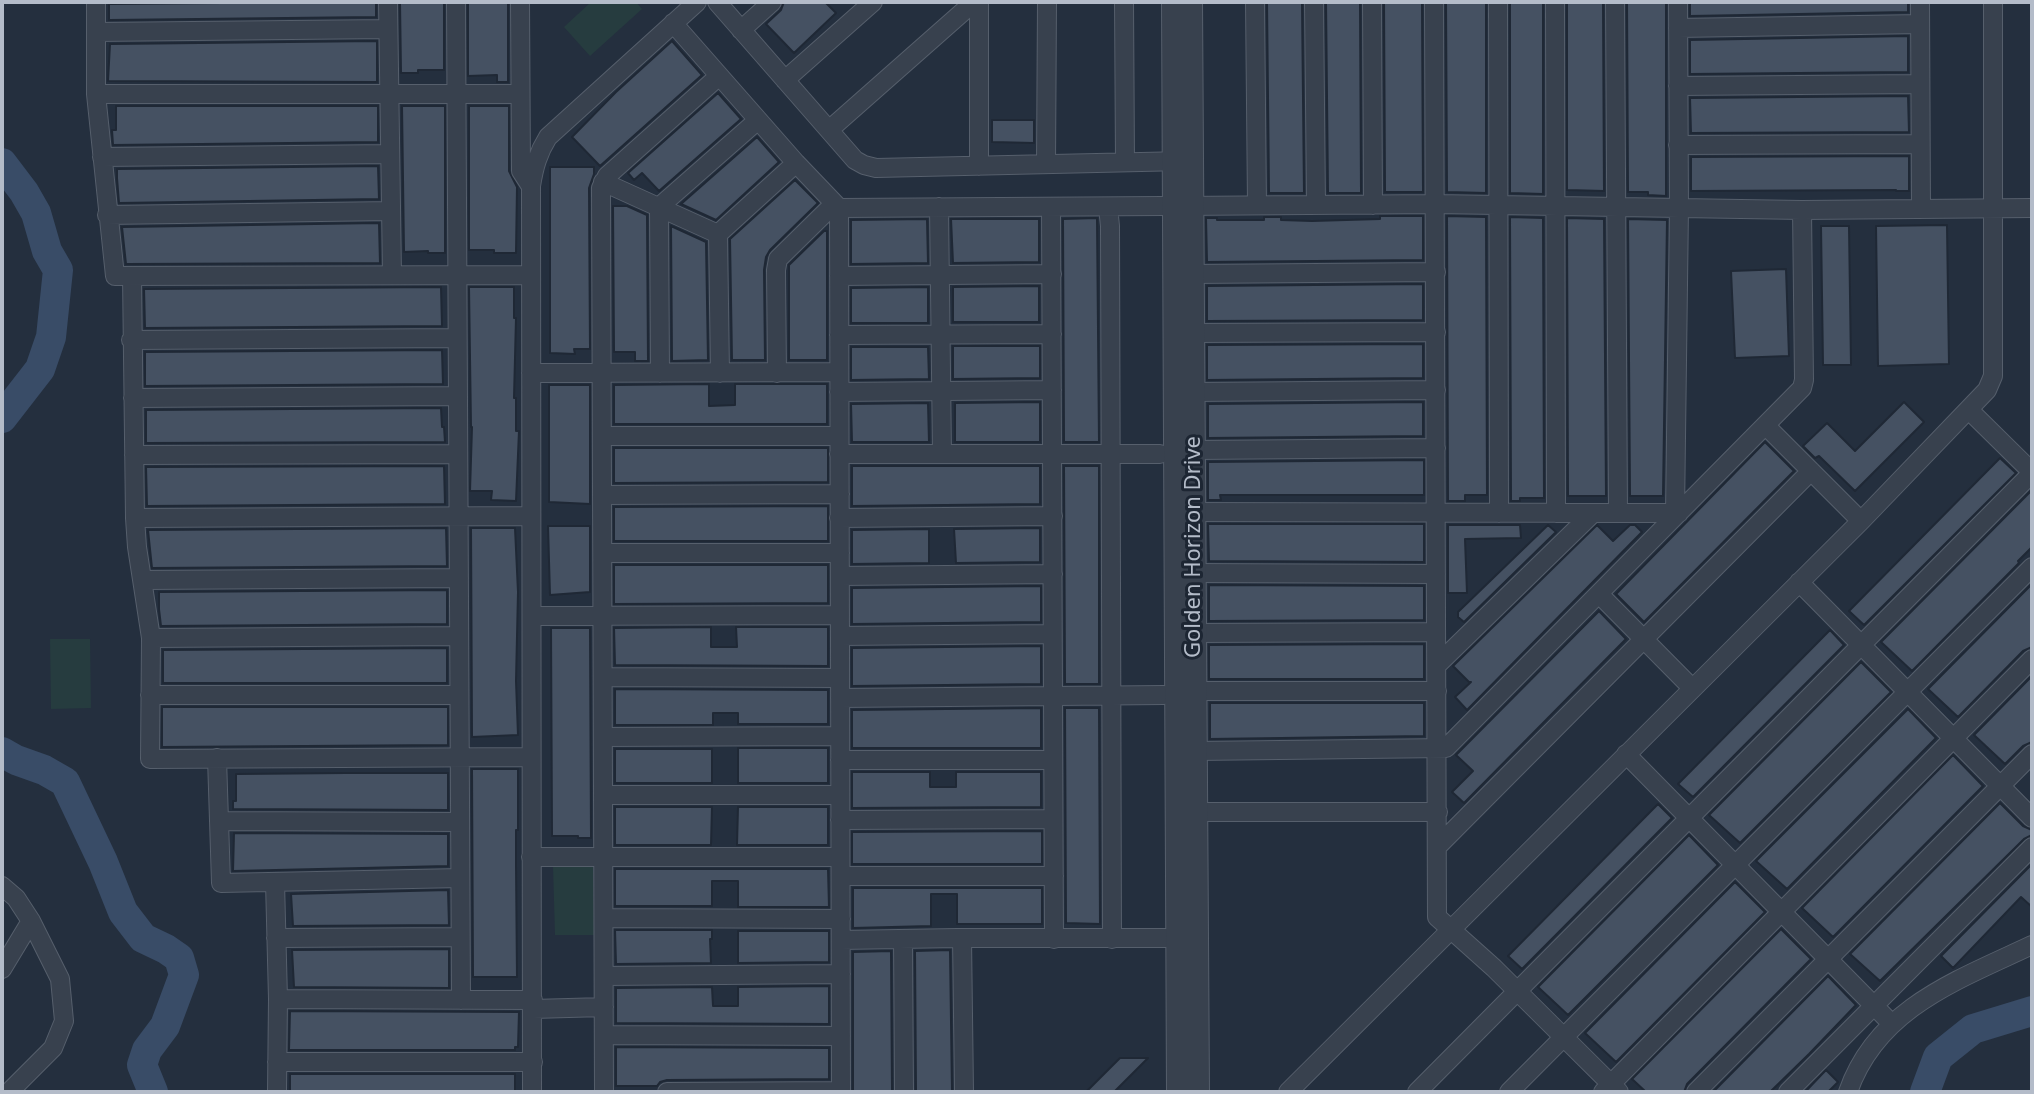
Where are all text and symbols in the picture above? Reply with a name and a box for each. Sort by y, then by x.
street label: Golden Horizon Drive [1181,436,1207,658]

